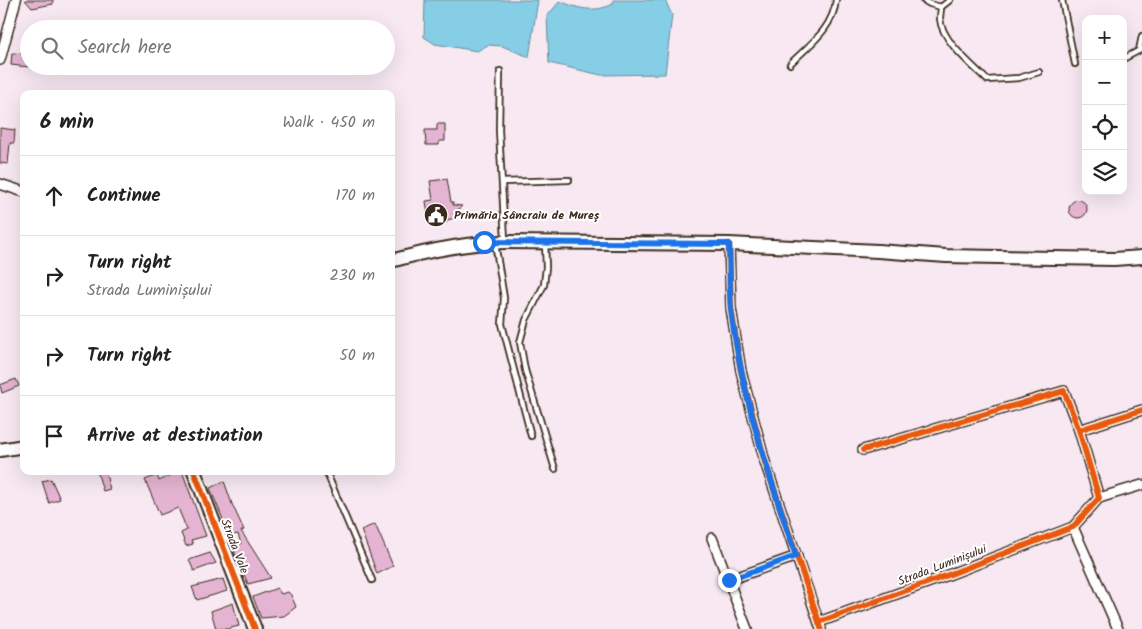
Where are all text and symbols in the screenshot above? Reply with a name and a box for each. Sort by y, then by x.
map controls [1082,15,1127,195]
button: + [1082,15,1127,60]
search box [20,20,395,75]
text: Search here [78,33,172,63]
icon: search [38,34,66,62]
button: − [1082,60,1127,105]
button: locate [1082,105,1127,150]
text: 6 min [40,106,94,139]
text: Walk · 450 m [282,110,375,135]
button: layers [1082,150,1127,195]
text: Continue [87,181,160,211]
icon: ahead [40,182,68,210]
text: 170 m [335,183,375,208]
public building icon: Primăria Sâncraiu de Mureș [423,202,449,228]
place label: Primăria Sâncraiu de Mureș [454,206,600,225]
route start [473,231,496,254]
text: Turn right [87,248,172,278]
icon: right [40,262,68,290]
text: 230 m [329,263,375,288]
text: Strada Luminișului [87,278,212,303]
text: Turn right [87,341,172,371]
icon: right [40,342,68,370]
text: 50 m [339,343,375,368]
text: Arrive at destination [87,421,263,451]
icon: arrive [40,422,68,450]
street label: Strada Vale [215,516,254,577]
street label: Strada Luminișului [895,539,990,591]
route end [718,569,741,592]

